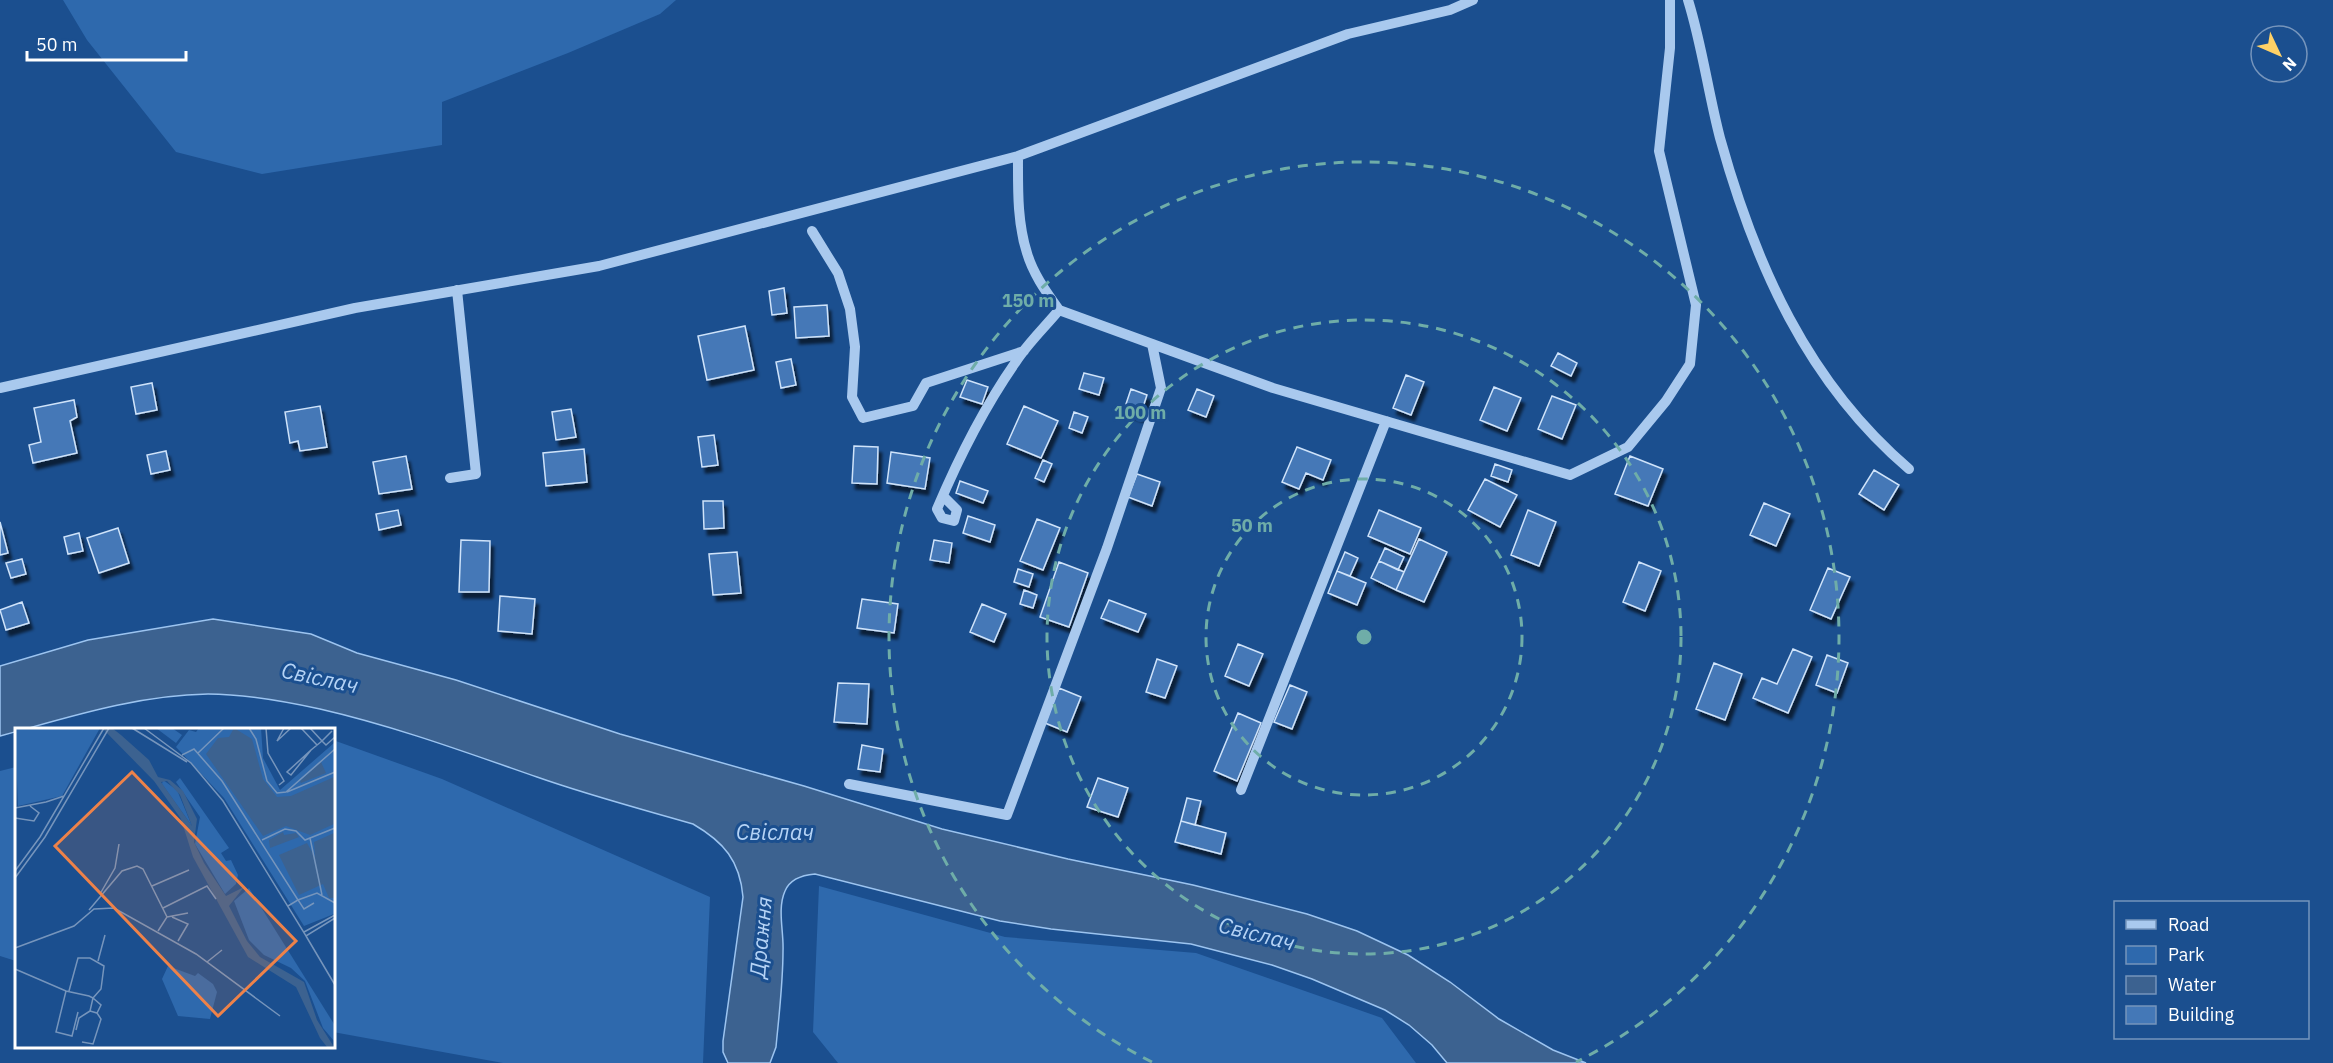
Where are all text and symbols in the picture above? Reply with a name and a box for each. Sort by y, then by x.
scale bar [27,24,186,62]
north arrow [2249,24,2309,84]
text: 50 m [36,33,78,56]
text: N [2279,53,2301,76]
text: 150 m [1002,289,1054,312]
text: 100 m [1114,401,1166,424]
text: 50 m [1231,514,1273,537]
centre of rings [1354,627,1374,647]
water label: Свіслач [279,655,361,699]
inset map [15,728,334,1048]
water label: Свіслач [736,817,814,846]
water label: Дражня [742,895,778,981]
legend [2114,901,2309,1039]
water label: Свіслач [1216,910,1298,956]
text: Road [2168,913,2209,936]
text: Park [2168,943,2205,966]
text: Water [2168,973,2217,996]
text: Building [2168,1003,2235,1026]

